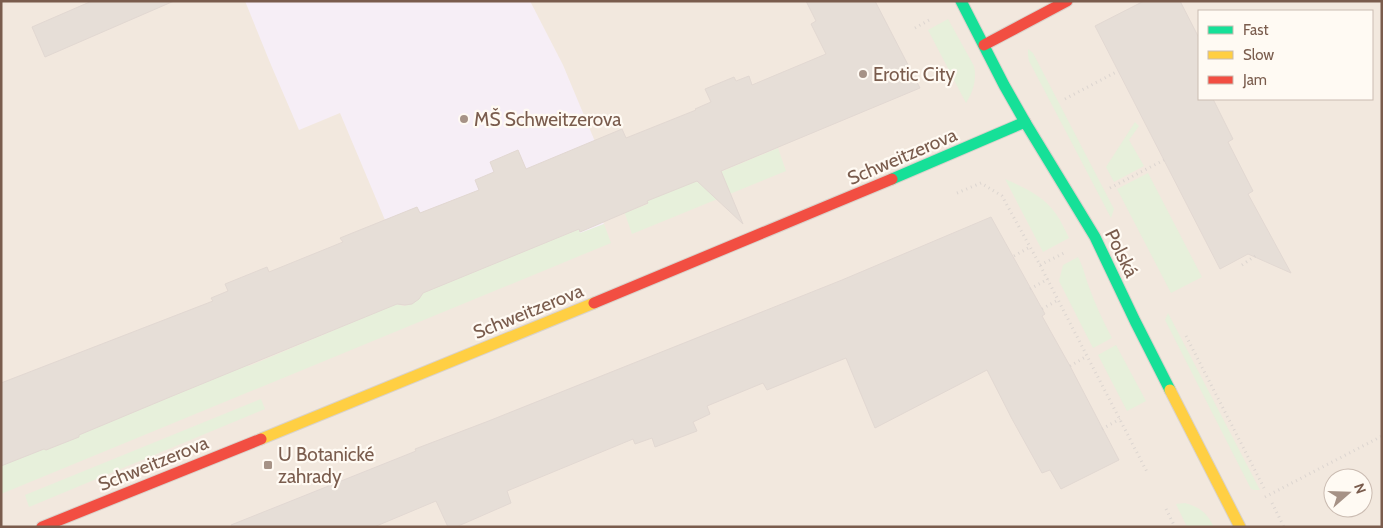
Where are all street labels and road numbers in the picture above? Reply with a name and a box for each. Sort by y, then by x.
street label: Schweitzerova [844,123,960,190]
street label: Polská [1100,225,1143,281]
street label: Schweitzerova [470,279,587,344]
street label: Schweitzerova [95,431,212,496]

